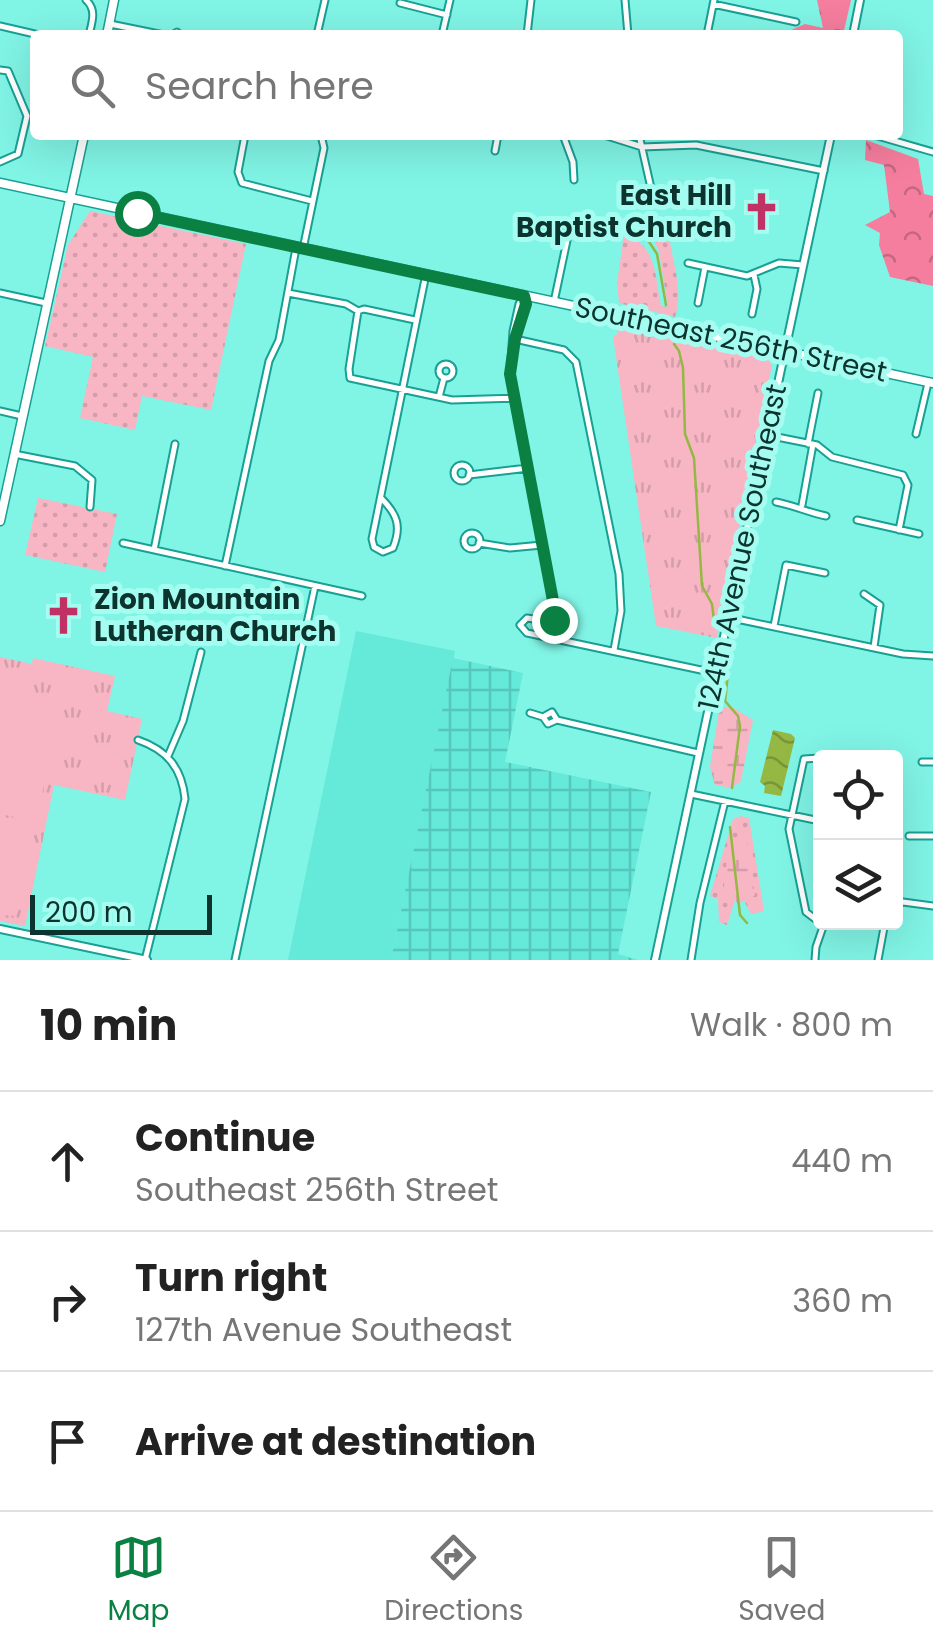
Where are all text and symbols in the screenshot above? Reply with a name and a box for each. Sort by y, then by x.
search box [30,30,903,140]
icon: search [65,58,120,113]
text: Search here [145,59,374,112]
place label: East Hill Baptist Church [516,176,732,247]
church icon: East Hill Baptist Church [741,190,783,232]
route start [115,191,161,237]
street label: Southeast 256th Street [571,287,890,392]
street label: 124th Avenue Southeast [689,380,796,714]
place label: Zion Mountain Lutheran Church [94,580,336,651]
church icon: Zion Mountain Lutheran Church [43,594,85,636]
route end [532,598,578,644]
map controls [813,750,903,930]
button: locate [813,750,903,840]
button: layers [813,840,903,930]
scale bar [30,890,212,934]
text: 200 m [45,893,133,932]
text: 10 min [40,996,177,1055]
text: Walk · 800 m [690,1002,893,1047]
text: Continue [135,1111,315,1164]
icon: ahead [40,1134,95,1189]
text: 440 m [791,1138,893,1183]
text: Southeast 256th Street [135,1167,498,1212]
text: Turn right [135,1251,327,1304]
icon: right [40,1274,95,1329]
text: 360 m [792,1278,893,1323]
text: 127th Avenue Southeast [135,1307,512,1352]
icon: arrive [40,1414,95,1469]
text: Arrive at destination [135,1415,536,1468]
tab: Map [107,1530,169,1632]
tab: Directions [384,1530,523,1632]
tab: Saved [738,1530,826,1632]

